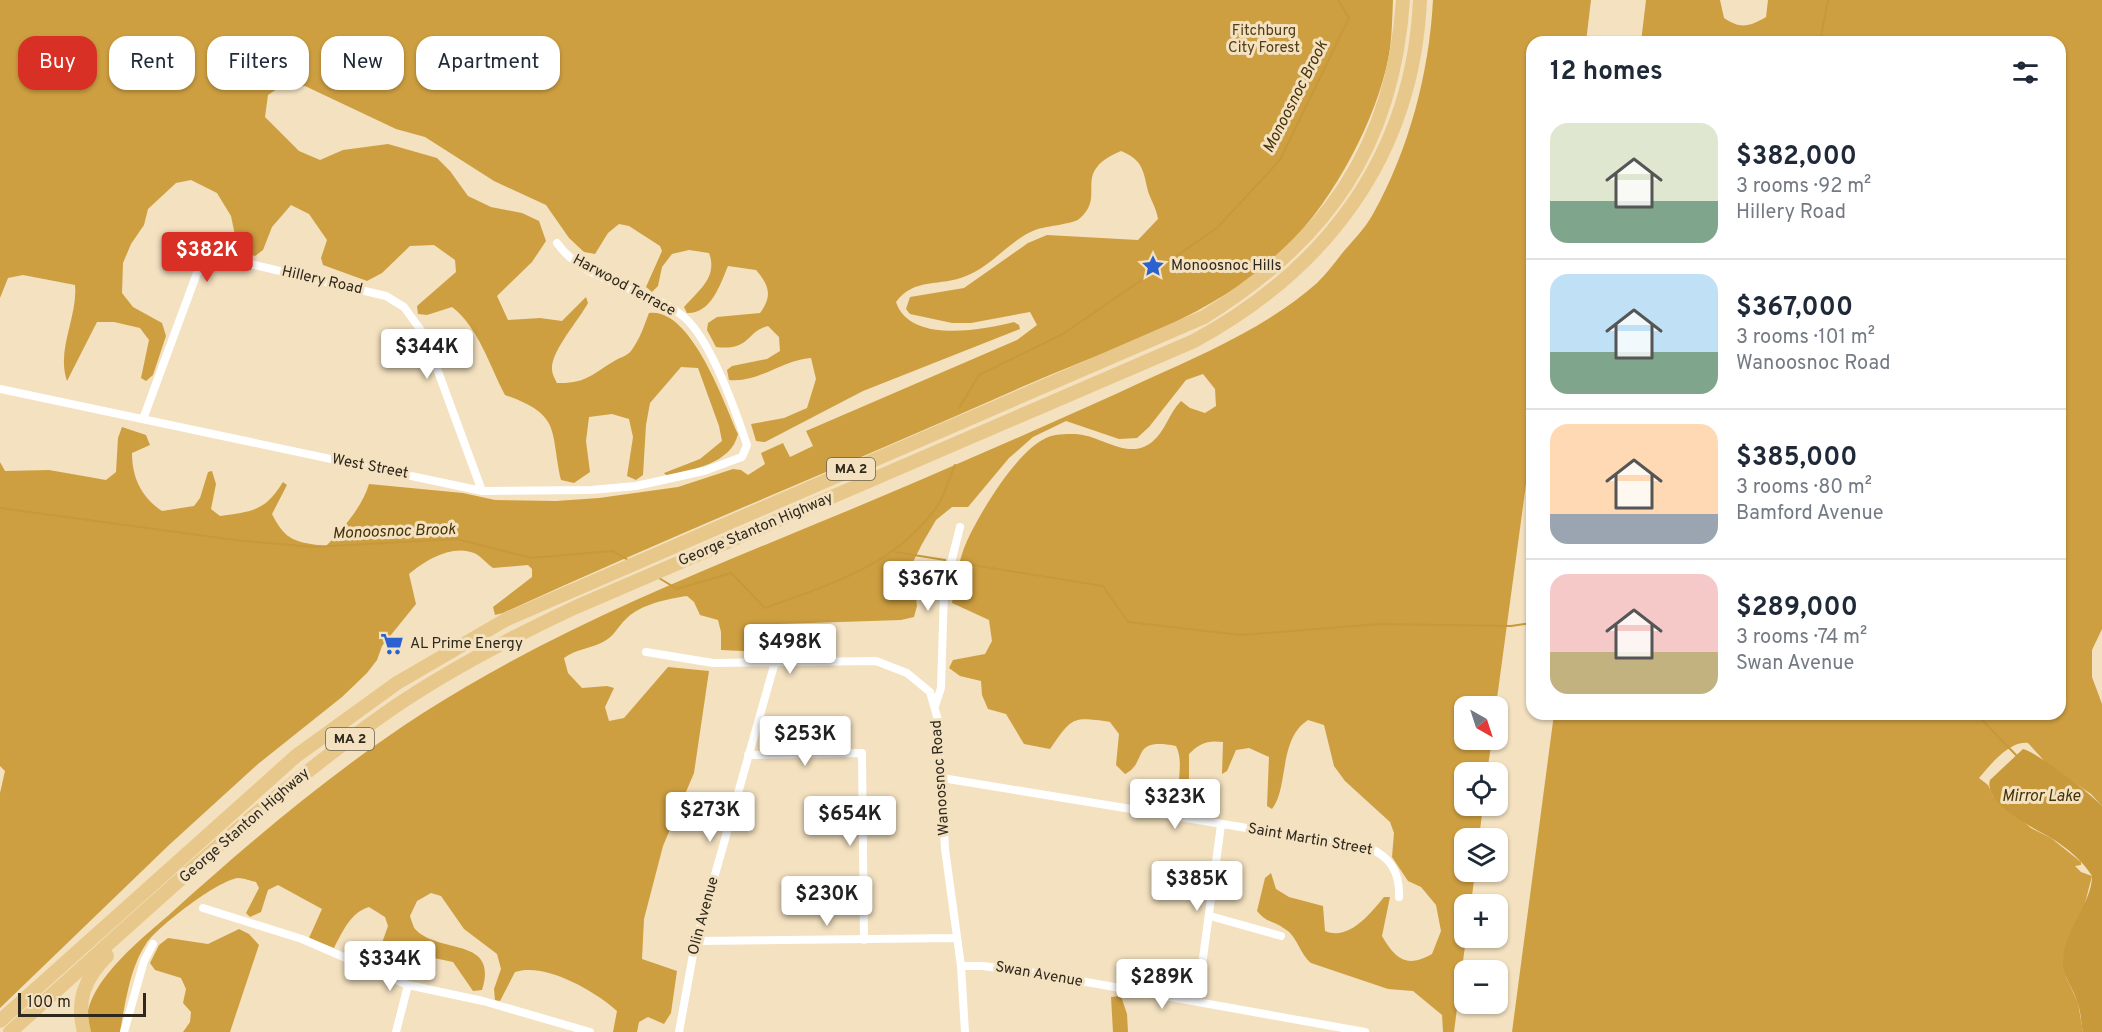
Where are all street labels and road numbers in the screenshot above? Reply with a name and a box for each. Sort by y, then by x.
street label: Harwood Terrace [569,251,679,321]
street label: Hillery Road [280,262,364,300]
street label: West Street [330,450,410,484]
road number: MA 2 [827,458,875,480]
street label: George Stanton Highway [676,489,836,571]
street label: Wanoosnoc Road [927,720,955,836]
road number: MA 2 [326,728,374,750]
street label: George Stanton Highway [176,764,314,888]
street label: Saint Martin Street [1246,820,1374,860]
street label: Olin Avenue [684,875,724,957]
street label: Swan Avenue [994,958,1084,992]

